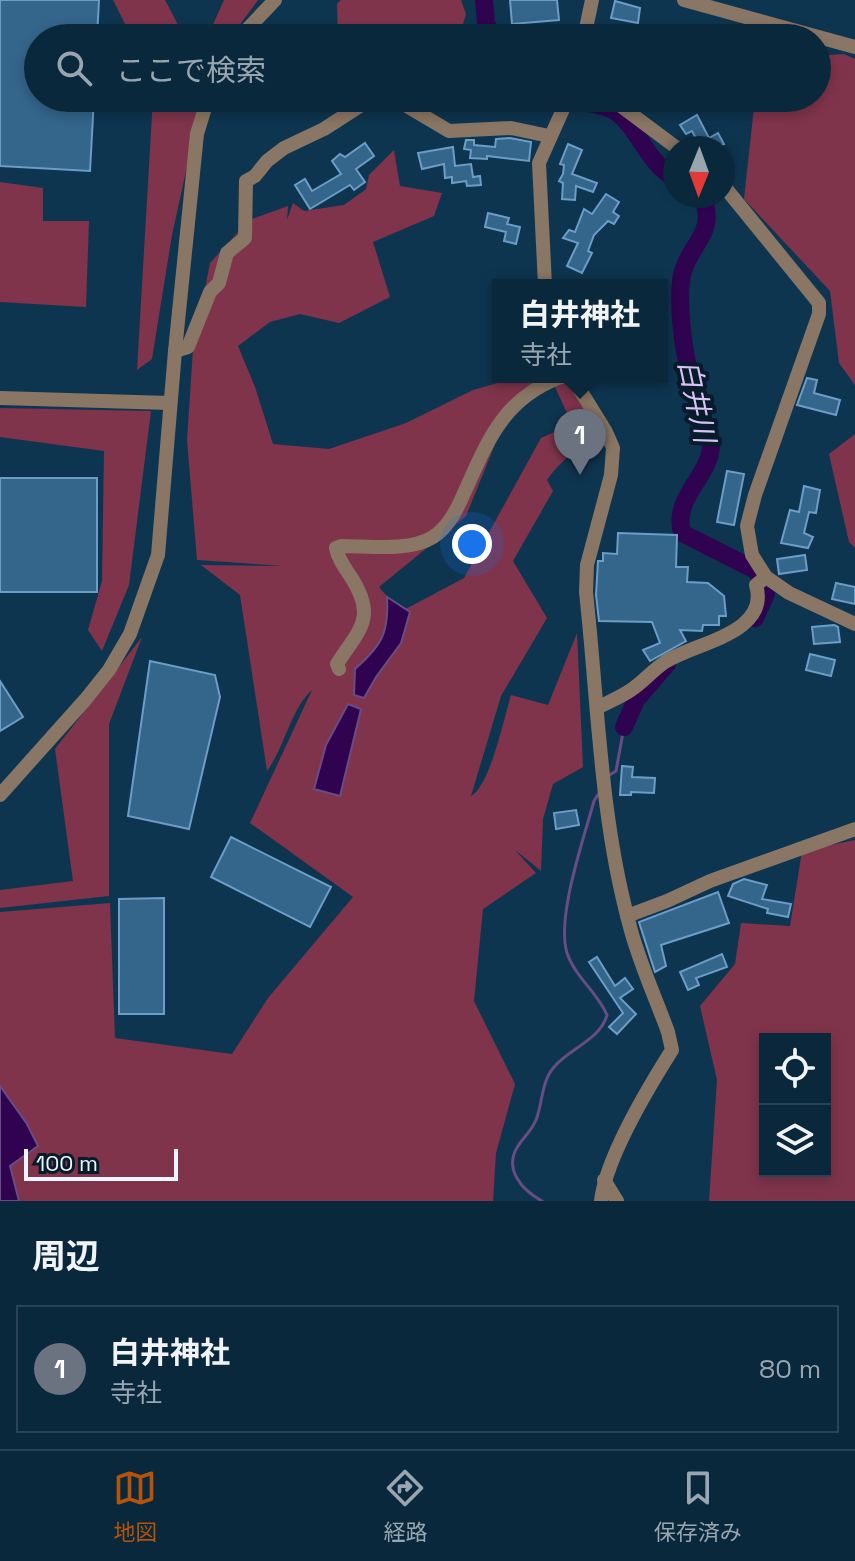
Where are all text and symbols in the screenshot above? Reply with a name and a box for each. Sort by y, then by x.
search box [24,24,831,112]
icon: search [52,46,96,90]
text: ここで検索 [116,51,266,90]
north arrow [663,136,735,208]
popup [492,279,668,383]
text: 白井神社 [520,295,640,334]
text: 寺社 [520,338,572,372]
water label: 白井川 [671,356,724,449]
pin: 1 [554,409,606,475]
your location [452,524,492,564]
map controls [759,1033,831,1177]
button: locate [759,1033,831,1105]
button: layers [759,1105,831,1177]
scale bar [24,1145,178,1181]
text: 100 m [36,1149,98,1177]
text: 周辺 [32,1235,100,1278]
text: 白井神社 [110,1333,230,1372]
text: 1 [54,1352,66,1386]
text: 80 m [759,1352,821,1386]
text: 寺社 [110,1376,162,1410]
tab: 地図 [113,1466,157,1546]
tab: 経路 [383,1466,428,1546]
tab: 保存済み [654,1466,742,1546]

